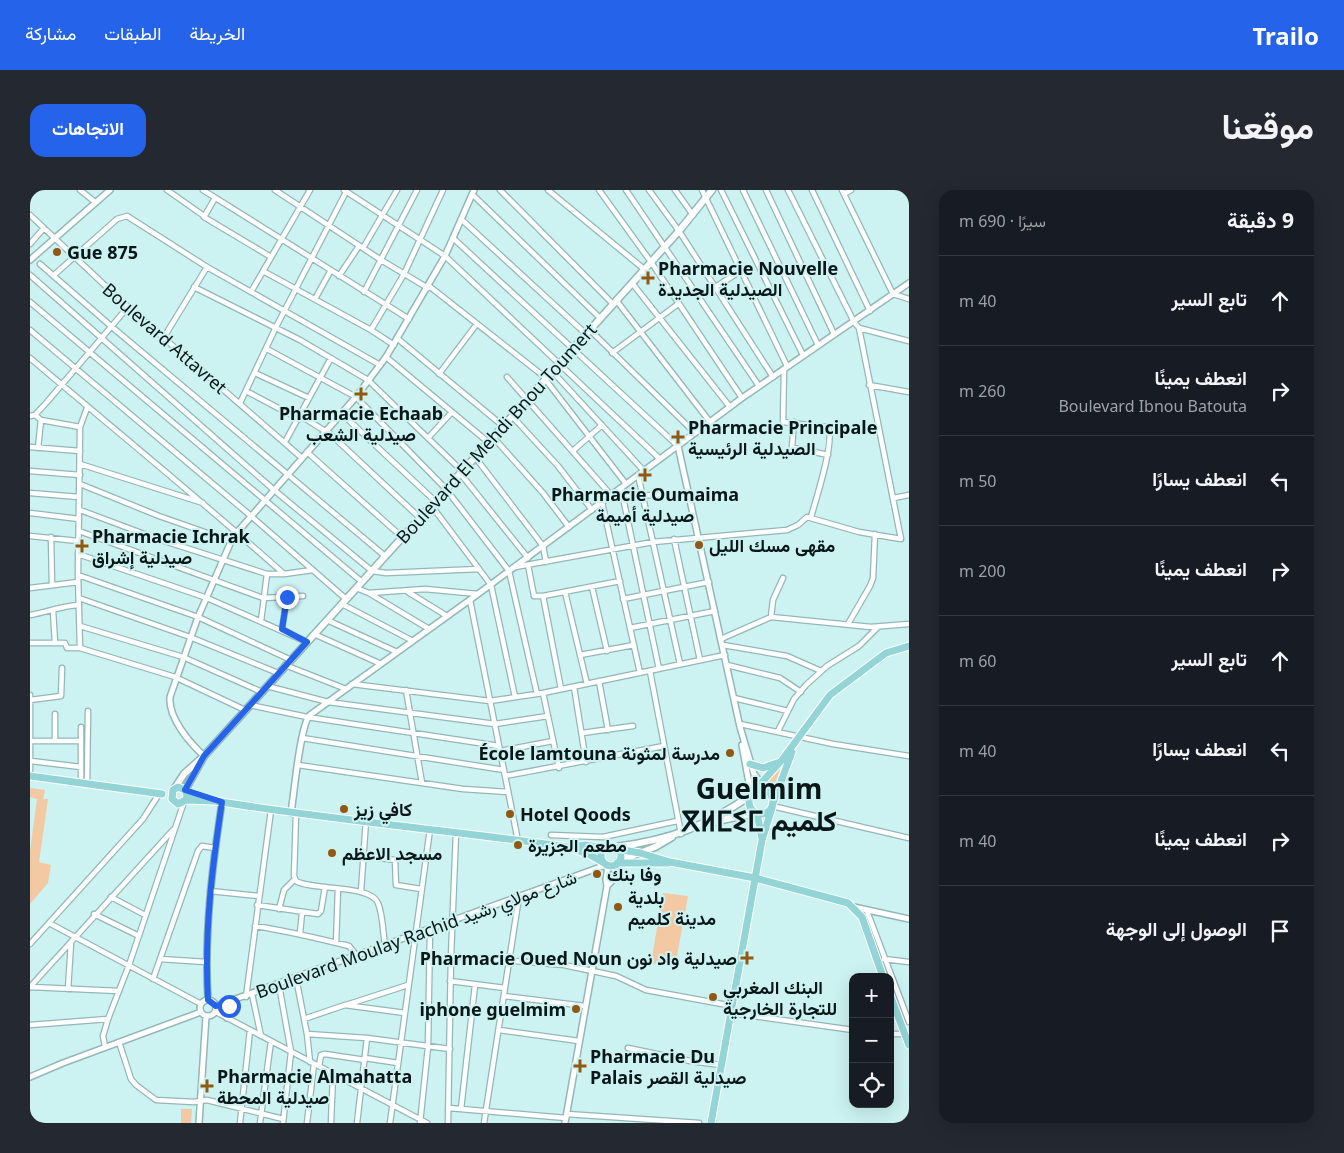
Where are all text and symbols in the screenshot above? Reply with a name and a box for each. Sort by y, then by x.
text: Trailo [1252,19,1319,52]
text: مشاركة [25,21,76,45]
text: الطبقات [104,21,161,45]
text: الخريطة [189,21,245,45]
text: موقعنا [1221,102,1314,149]
button: الاتجاهات [30,104,146,157]
text: 9 دقيقة [1227,206,1294,234]
text: سيرًا · 690 m [959,210,1046,232]
place label: Gue 875 [67,240,138,264]
marker: Gue 875 [51,246,63,258]
place label: Pharmacie Nouvelle الصيدلية الجديدة [658,256,838,301]
marker: Pharmacie Nouvelle الصيدلية الجديدة [642,272,654,284]
street label: Boulevard Attavret [98,277,233,399]
text: تابع السير [1171,286,1247,312]
icon: ahead [1266,287,1294,315]
text: 40 m [959,290,996,312]
street label: Boulevard El Mehdi Bnou Toumert [390,317,602,548]
text: انعطف يمينًا [1154,365,1247,391]
icon: right [1266,377,1294,405]
text: 260 m [959,380,1006,402]
marker: Pharmacie Echaab صيدلية الشعب [355,388,367,400]
text: Boulevard Ibnou Batouta [1058,395,1247,417]
place label: Pharmacie Echaab صيدلية الشعب [279,401,443,446]
place label: Pharmacie Principale الصيدلية الرئيسية [688,415,877,460]
marker: Pharmacie Principale الصيدلية الرئيسية [672,431,684,443]
text: انعطف يسارًا [1152,466,1247,492]
icon: left [1266,467,1294,495]
marker: Pharmacie Oumaima صيدلية أميمة [639,469,651,481]
text: 50 m [959,470,996,492]
place label: Pharmacie Oumaima صيدلية أميمة [551,482,739,527]
place label: Pharmacie Ichrak صيدلية إشراق [92,524,251,570]
place label: مقهى مسك الليل [709,533,836,557]
marker: مقهى مسك الليل [693,539,705,551]
marker: Pharmacie Ichrak صيدلية إشراق [76,540,88,552]
text: انعطف يمينًا [1154,556,1247,582]
icon: right [1266,557,1294,585]
text: 200 m [959,560,1006,582]
route end [276,586,299,609]
text: تابع السير [1171,646,1247,672]
icon: ahead [1266,647,1294,675]
text: 60 m [959,650,996,672]
text: انعطف يسارًا [1152,736,1247,762]
icon: left [1266,737,1294,765]
text: 40 m [959,740,996,762]
place label: École lamtouna مدرسة لمثونة [479,741,720,765]
marker: École lamtouna مدرسة لمثونة [724,747,736,759]
district label: Guelmim ⴳⵍⵎⵉⵎ كلميم [681,769,837,840]
place label: كافي زيز [353,797,412,825]
place label: Hotel Qoods [520,802,631,826]
marker: كافي زيز [338,803,350,815]
marker: Hotel Qoods [504,808,516,820]
text: انعطف يمينًا [1154,826,1247,852]
icon: right [1266,827,1294,855]
text: 40 m [959,830,996,852]
place label: مطعم الجزيرة [528,833,627,858]
marker: مطعم الجزيرة [512,839,524,851]
place label: مسجد الاعظم [342,841,442,866]
marker: مسجد الاعظم [326,847,338,859]
place label: وفا بنك [607,862,662,886]
street label: Boulevard Moulay Rachid شارع مولاي رشيد [252,865,581,1007]
marker: وفا بنك [591,868,603,880]
place label: بلدية مدينة كلميم [628,885,716,931]
marker: بلدية مدينة كلميم [612,901,624,913]
text: الوصول إلى الوجهة [1106,916,1247,942]
icon: arrive [1266,917,1294,945]
place label: Pharmacie Oued Noun صيدلية واد نون [420,946,737,970]
marker: Pharmacie Oued Noun صيدلية واد نون [741,952,753,964]
map controls [849,973,894,1108]
button: + [849,973,894,1018]
place label: البنك المغربي للتجارة الخارجية [723,975,837,1020]
marker: البنك المغربي للتجارة الخارجية [707,991,719,1003]
route start [218,995,241,1018]
place label: iphone guelmim [419,997,566,1021]
marker: iphone guelmim [570,1003,582,1015]
button: − [849,1018,894,1063]
place label: Pharmacie Du Palais صيدلية القصر [590,1044,747,1089]
marker: Pharmacie Du Palais صيدلية القصر [574,1060,586,1072]
button: locate [849,1063,894,1108]
place label: Pharmacie Almahatta صيدلية المحطة [217,1064,412,1109]
marker: Pharmacie Almahatta صيدلية المحطة [201,1080,213,1092]

